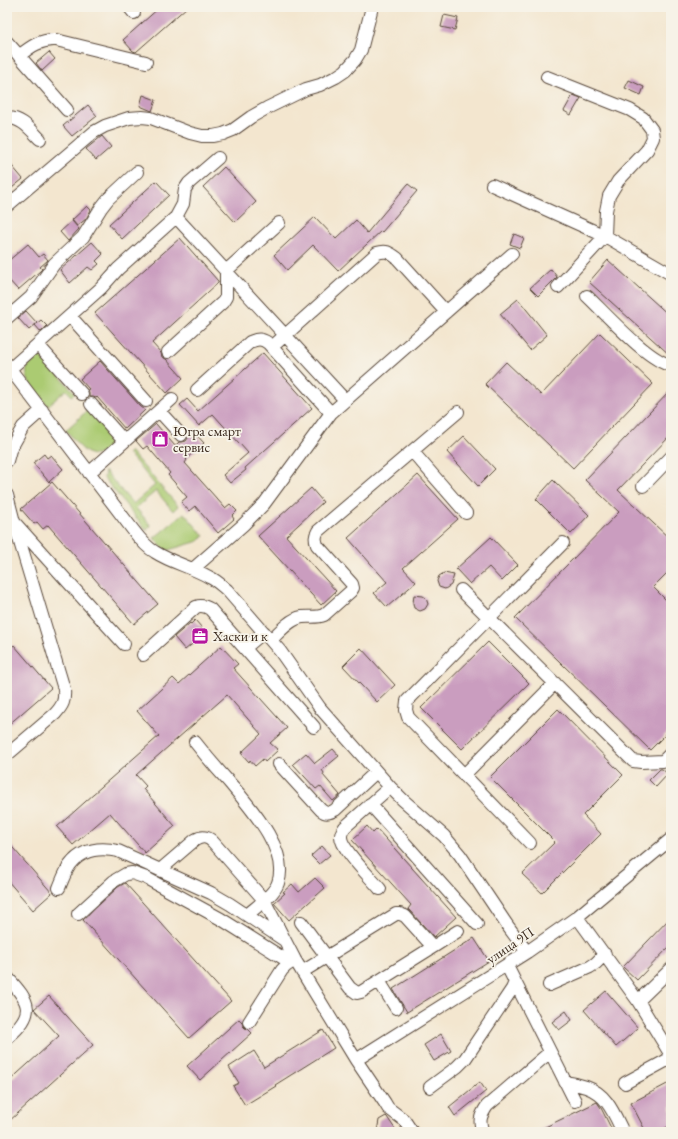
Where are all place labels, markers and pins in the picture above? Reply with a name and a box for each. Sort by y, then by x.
place label: Югра смарт сервис [173,422,241,456]
shop icon: Югра смарт сервис [150,429,170,449]
office icon: Хаски и к [190,626,210,646]
place label: Хаски и к [212,627,268,645]

